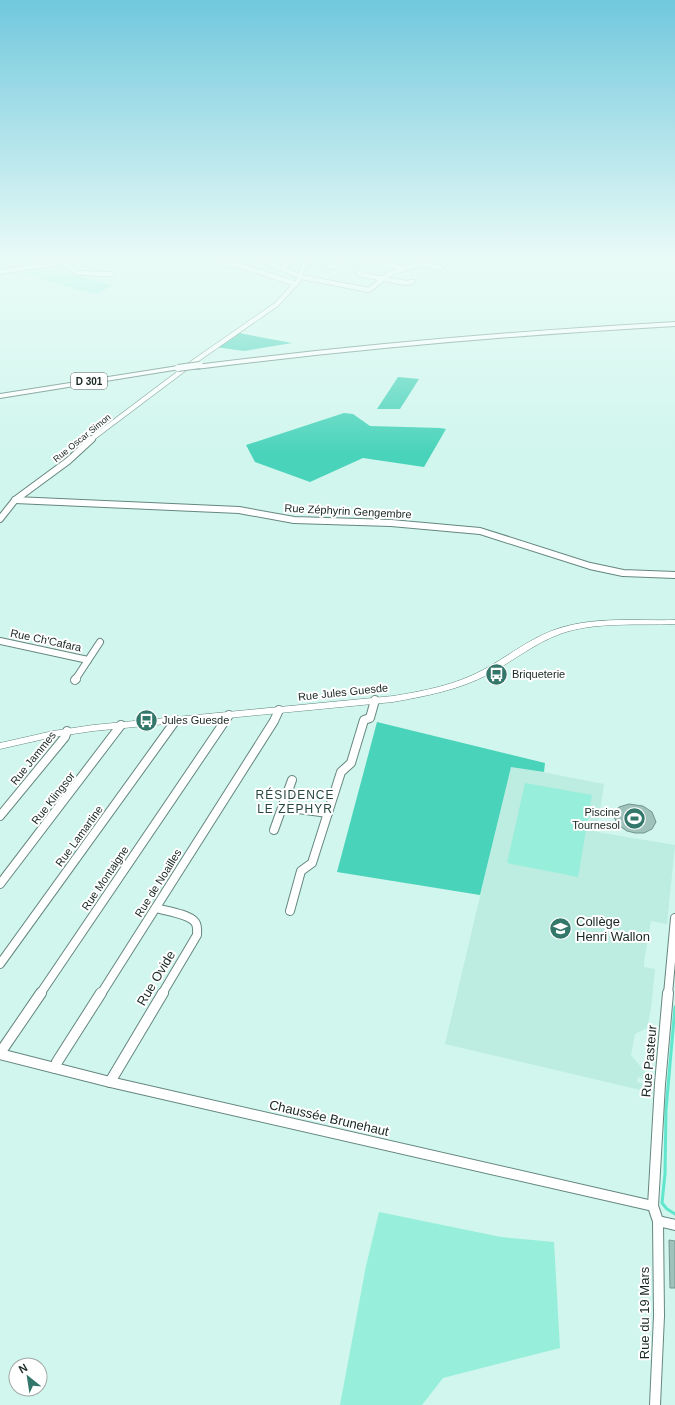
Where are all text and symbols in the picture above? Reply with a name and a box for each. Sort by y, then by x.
road number: D 301 [71,373,107,389]
street label: Rue Oscar Simon [51,412,113,464]
street label: Rue Zéphyrin Gengembre [284,502,412,520]
street label: Rue Ch'Cafara [9,627,84,654]
bus stop icon: Briqueterie [483,661,509,687]
place label: Briqueterie [512,668,565,680]
street label: Rue Jules Guesde [297,681,389,703]
bus stop icon: Jules Guesde [133,707,159,733]
place label: Jules Guesde [162,714,229,726]
street label: Rue Jammes [8,729,58,787]
street label: Rue Klingsor [29,769,77,827]
district label: RÉSIDENCE LE ZEPHYR [255,787,335,816]
street label: Rue Lamartine [53,803,105,869]
sports icon: Piscine Tournesol [622,805,648,831]
place label: Piscine Tournesol [572,806,620,831]
street label: Rue Montaigne [79,844,131,912]
street label: Rue de Noailles [132,846,184,919]
place label: Collège Henri Wallon [576,914,650,944]
school or university icon: Collège Henri Wallon [548,915,574,941]
street label: Rue Ovide [134,948,178,1008]
street label: Rue Pasteur [638,1024,660,1098]
street label: Chaussée Brunehaut [268,1097,391,1139]
street label: Rue du 19 Mars [637,1266,652,1359]
north arrow [8,1357,48,1397]
text: N [17,1361,29,1376]

